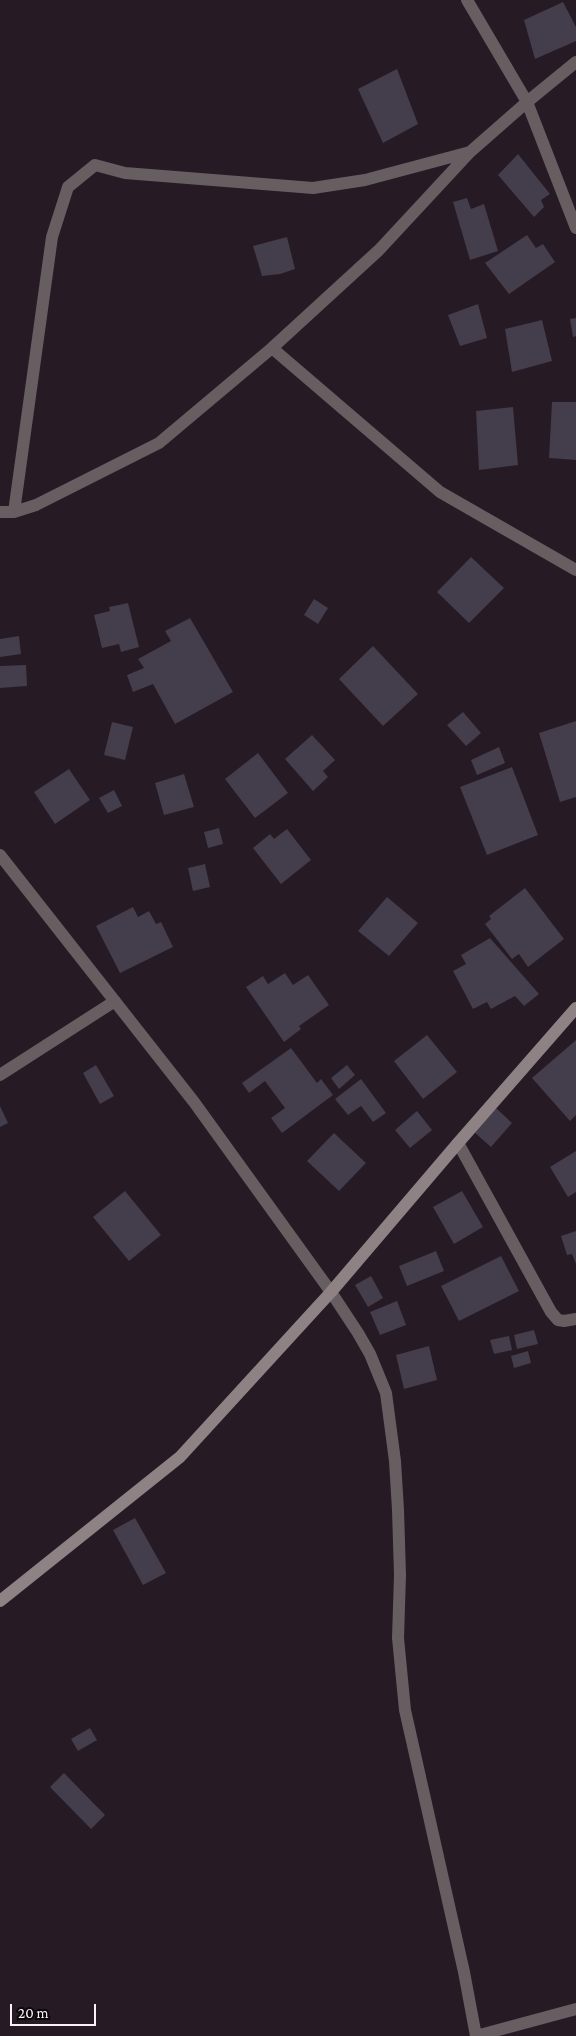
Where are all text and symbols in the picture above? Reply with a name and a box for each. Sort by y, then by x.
scale bar [12,1994,99,2026]
text: 20 m [18,2005,49,2021]

